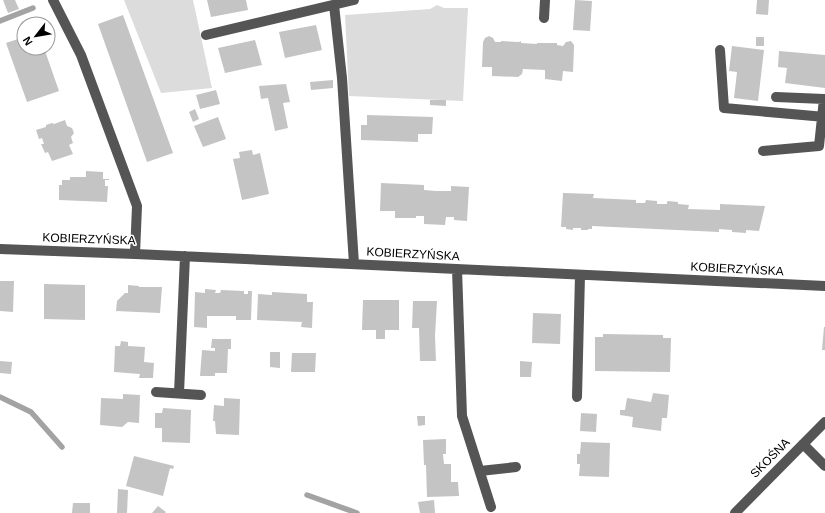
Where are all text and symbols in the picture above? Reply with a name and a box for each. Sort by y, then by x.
north arrow [16,16,56,56]
text: N [20,35,35,48]
street label: KOBIERZYŃSKA [42,229,136,248]
street label: KOBIERZYŃSKA [366,244,460,263]
street label: KOBIERZYŃSKA [690,259,784,278]
street label: SKOŚNA [747,435,793,481]

